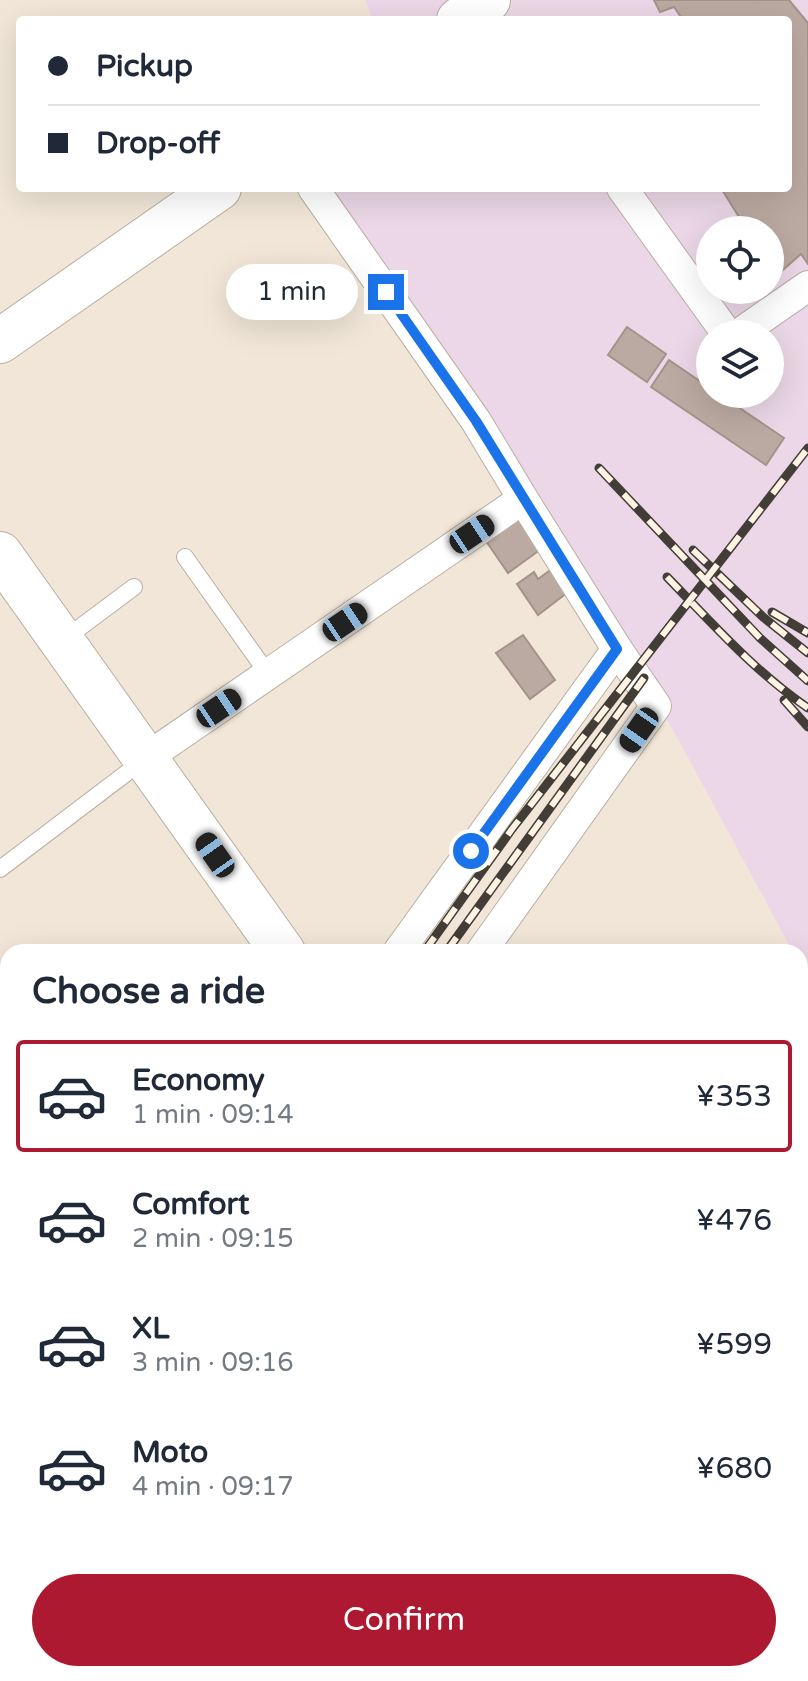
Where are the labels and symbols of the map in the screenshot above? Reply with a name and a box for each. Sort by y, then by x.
callout: 1 min [226,264,358,320]
route end [368,274,404,310]
car [445,511,499,557]
car [318,599,372,645]
car [192,685,246,731]
car [615,703,663,757]
car [191,828,239,882]
route start [453,833,489,869]

